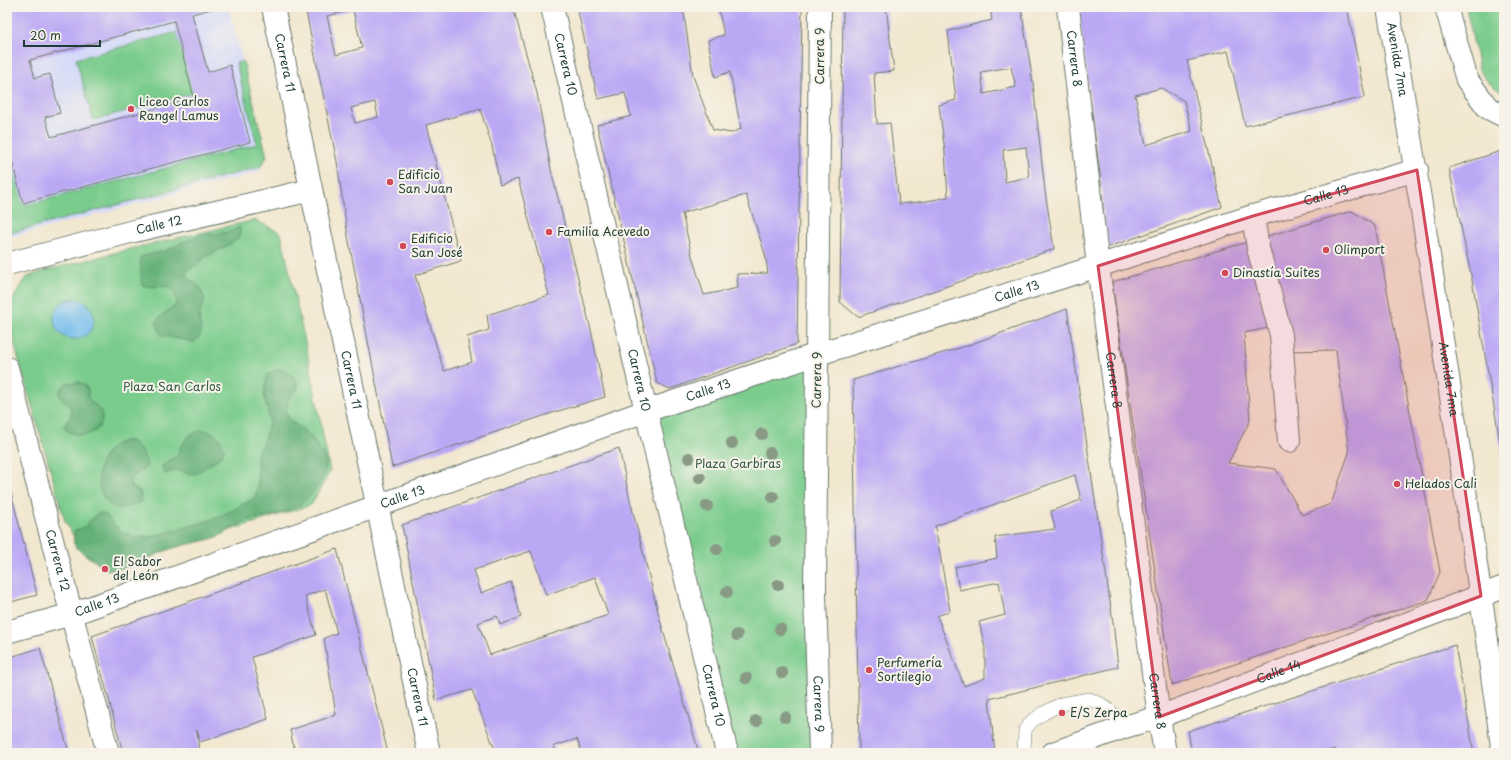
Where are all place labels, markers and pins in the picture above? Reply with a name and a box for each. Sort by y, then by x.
place label: Liceo Carlos Rangel Lamus [139,92,219,124]
marker: Liceo Carlos Rangel Lamus [126,104,136,114]
place label: Edificio San Juan [398,165,453,197]
marker: Edificio San Juan [385,177,395,187]
place label: Familia Acevedo [557,222,650,240]
marker: Familia Acevedo [544,227,554,237]
place label: Edificio San José [411,229,463,261]
place label: Olimport [1334,240,1385,258]
marker: Edificio San José [398,241,408,251]
marker: Olimport [1321,245,1331,255]
place label: Dinastía Suites [1233,263,1320,281]
marker: Dinastía Suites [1220,268,1230,278]
place label: Helados Cali [1405,474,1477,492]
marker: Helados Cali [1392,479,1402,489]
place label: El Sabor del León [113,552,162,584]
marker: El Sabor del León [100,564,110,574]
place label: Perfumería Sortilegio [877,653,942,685]
marker: Perfumería Sortilegio [864,665,874,675]
place label: E/S Zerpa [1070,703,1128,721]
marker: E/S Zerpa [1057,708,1067,718]

